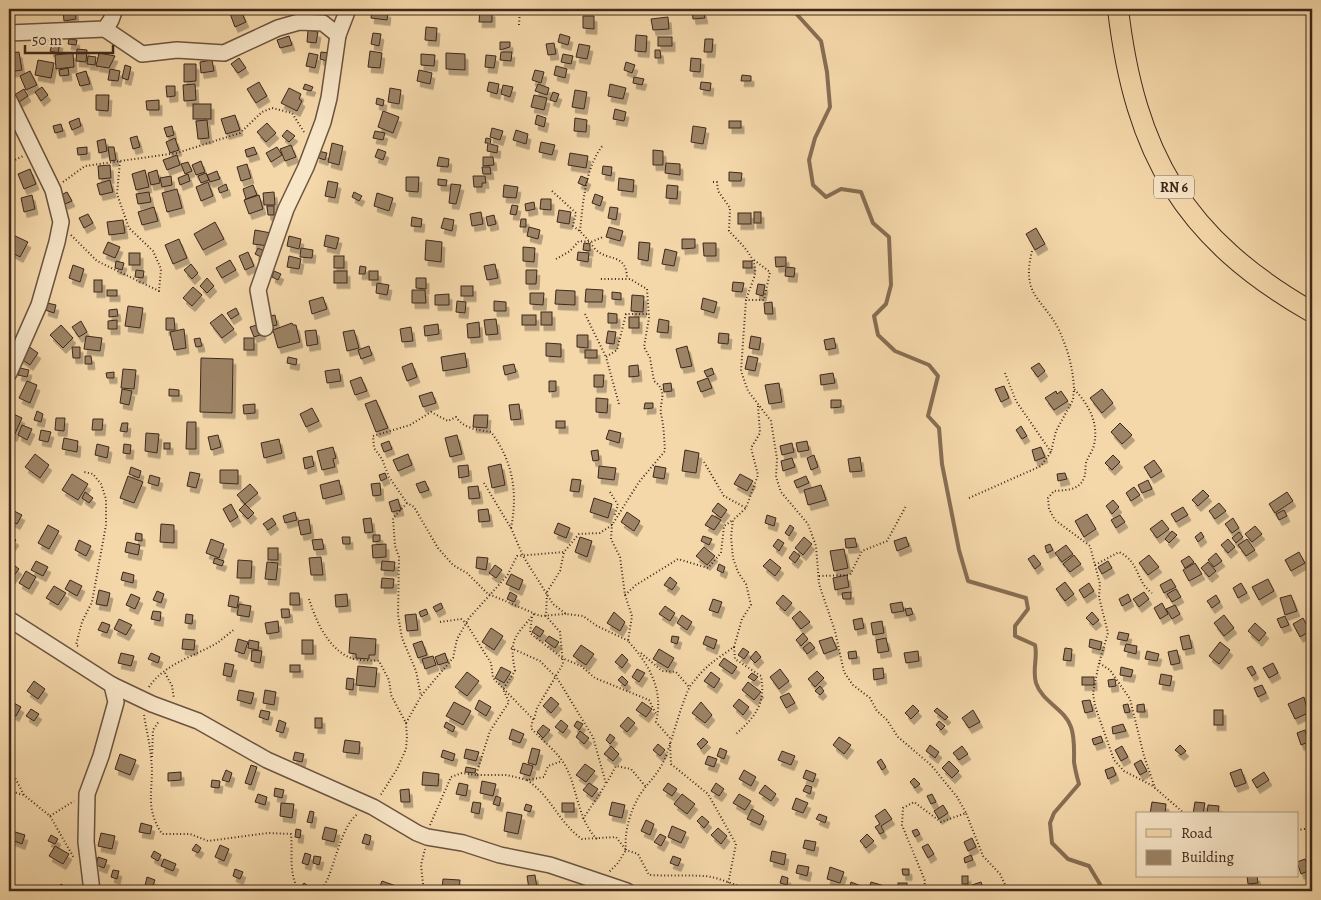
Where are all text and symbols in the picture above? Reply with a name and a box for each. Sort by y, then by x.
scale bar [25,22,112,54]
text: 50 m [32,30,62,50]
road number: RN 6 [1154,176,1194,198]
legend [1136,812,1298,878]
text: Road [1181,823,1213,843]
text: Building [1181,847,1234,867]

